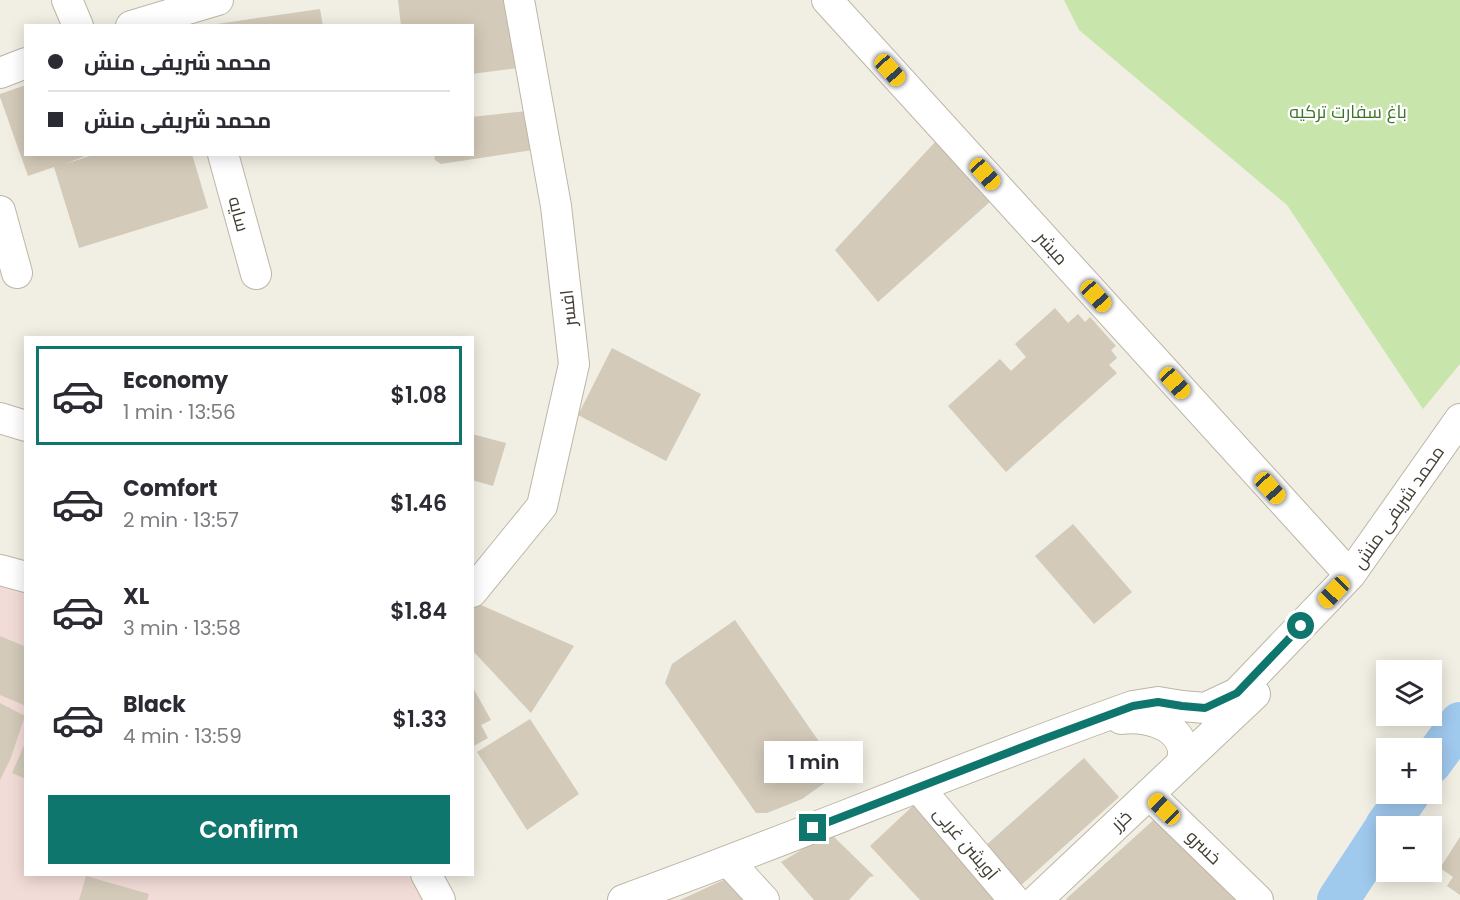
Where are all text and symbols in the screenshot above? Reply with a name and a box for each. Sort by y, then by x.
text: محمد شریفی منش [84,47,271,78]
car [871,51,909,89]
park label: باغ سفارت ترکیه [1289,99,1407,124]
text: محمد شریفی منش [84,105,271,136]
car [966,155,1004,193]
street label: سایه [222,194,256,234]
street label: مبشر [1030,225,1074,270]
car [1077,277,1115,315]
street label: افسر [554,289,582,328]
car [1156,364,1194,402]
text: Economy [123,365,228,396]
icon: car [51,369,105,423]
text: $1.08 [391,380,447,411]
text: 1 min · 13:56 [123,398,236,426]
street label: محمد شریفی منش [1346,440,1450,574]
car [1251,469,1289,507]
text: Comfort [123,473,217,504]
icon: car [51,477,105,531]
text: $1.46 [390,488,447,519]
text: 2 min · 13:57 [123,506,239,534]
car [1315,573,1353,611]
text: XL [123,581,149,612]
icon: car [51,585,105,639]
text: $1.84 [390,596,447,627]
route start [1287,612,1314,639]
text: 3 min · 13:58 [123,614,241,642]
map controls [1376,660,1442,882]
button: layers [1376,660,1442,726]
text: Black [123,689,186,720]
icon: car [51,693,105,747]
text: $1.33 [393,704,447,735]
text: 4 min · 13:59 [123,722,242,750]
button: + [1376,738,1442,804]
callout: 1 min [764,741,862,783]
text: 1 min [788,748,839,776]
car [1145,790,1183,828]
button: Confirm [48,795,450,864]
street label: آویشن غربی [928,801,1004,885]
street label: خزر [1104,804,1137,837]
route end [799,814,826,841]
button: − [1376,816,1442,882]
street label: خسرو [1181,824,1227,870]

